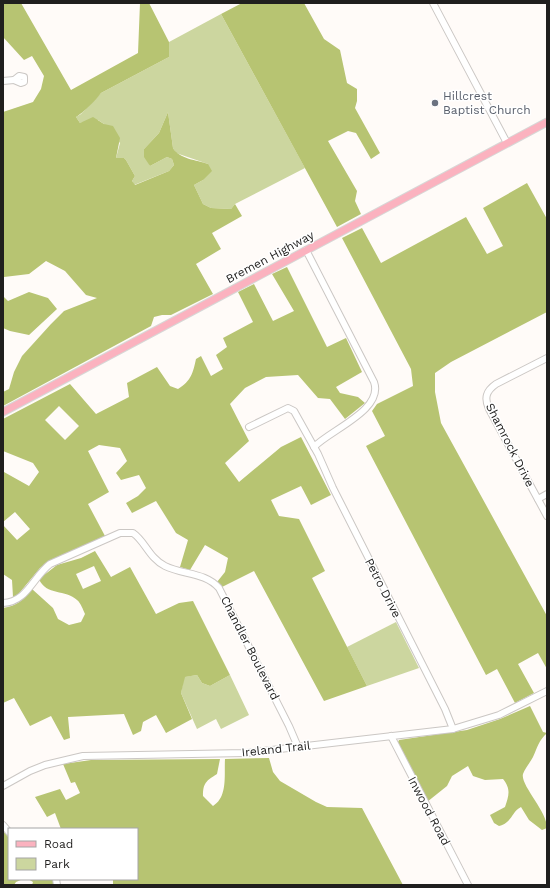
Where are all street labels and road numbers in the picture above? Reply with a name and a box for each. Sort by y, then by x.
street label: Bremen Highway [224,228,317,286]
street label: Shamrock Drive [483,401,537,489]
street label: Petro Drive [362,556,404,620]
street label: Chandler Boulevard [218,594,282,702]
street label: Ireland Trail [241,738,311,760]
street label: Inwood Road [405,774,453,848]

